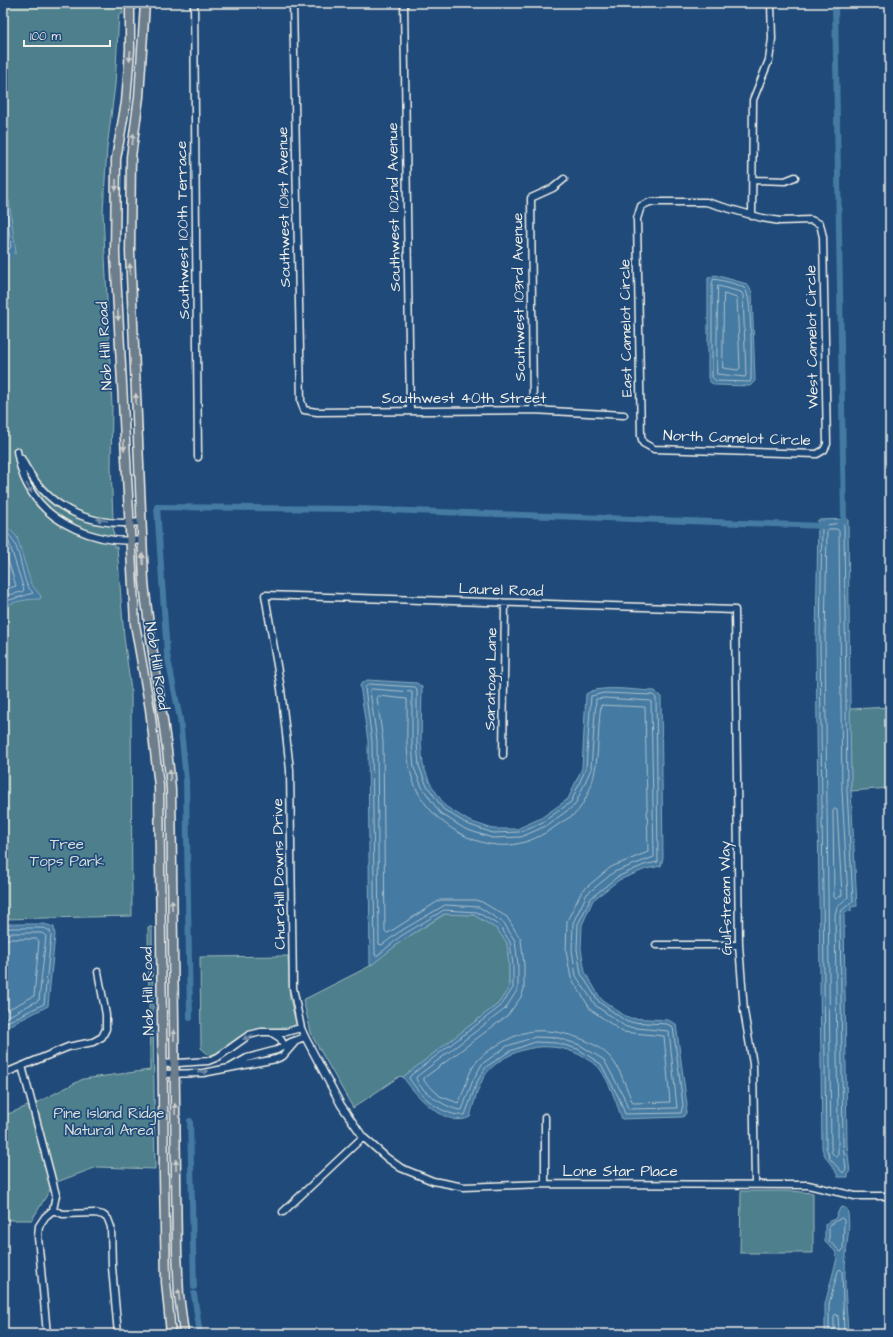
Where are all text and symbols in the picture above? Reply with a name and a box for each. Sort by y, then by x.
scale bar [24,22,110,48]
text: 100 m [30,28,61,45]
one-way arrow [126,50,133,62]
street label: Southwest 102nd Avenue [382,122,406,292]
street label: Southwest 101st Avenue [272,126,296,288]
one-way arrow [130,133,136,145]
street label: Southwest 100th Terrace [171,141,195,319]
one-way arrow [113,179,119,192]
street label: Southwest 103rd Avenue [507,212,531,382]
street label: East Camelot Circle [614,259,638,397]
one-way arrow [127,263,134,275]
street label: West Camelot Circle [800,265,824,409]
street label: Nob Hill Road [92,301,118,391]
one-way arrow [115,309,121,322]
street label: Southwest 40th Street [382,388,546,409]
one-way arrow [133,392,139,405]
street label: North Camelot Circle [663,425,811,451]
one-way arrow [121,439,128,451]
one-way arrow [26,482,33,494]
one-way arrow [96,517,109,523]
one-way arrow [140,553,147,565]
street label: Laurel Road [458,578,544,602]
street label: Nob Hill Road [140,620,174,712]
street label: Saratoga Lane [480,627,503,731]
one-way arrow [166,769,173,781]
street label: Churchill Downs Drive [267,798,291,950]
park label: Tree Tops Park [30,834,104,872]
street label: Gulfstream Way [715,841,738,955]
one-way arrow [169,899,176,911]
street label: Nob Hill Road [137,946,159,1036]
one-way arrow [171,1029,178,1041]
one-way arrow [242,1034,253,1040]
one-way arrow [197,1069,209,1076]
one-way arrow [172,1102,178,1115]
park label: Pine Island Ridge Natural Area [54,1103,164,1141]
one-way arrow [173,1158,179,1171]
street label: Lone Star Place [562,1161,678,1182]
one-way arrow [176,1289,183,1301]

